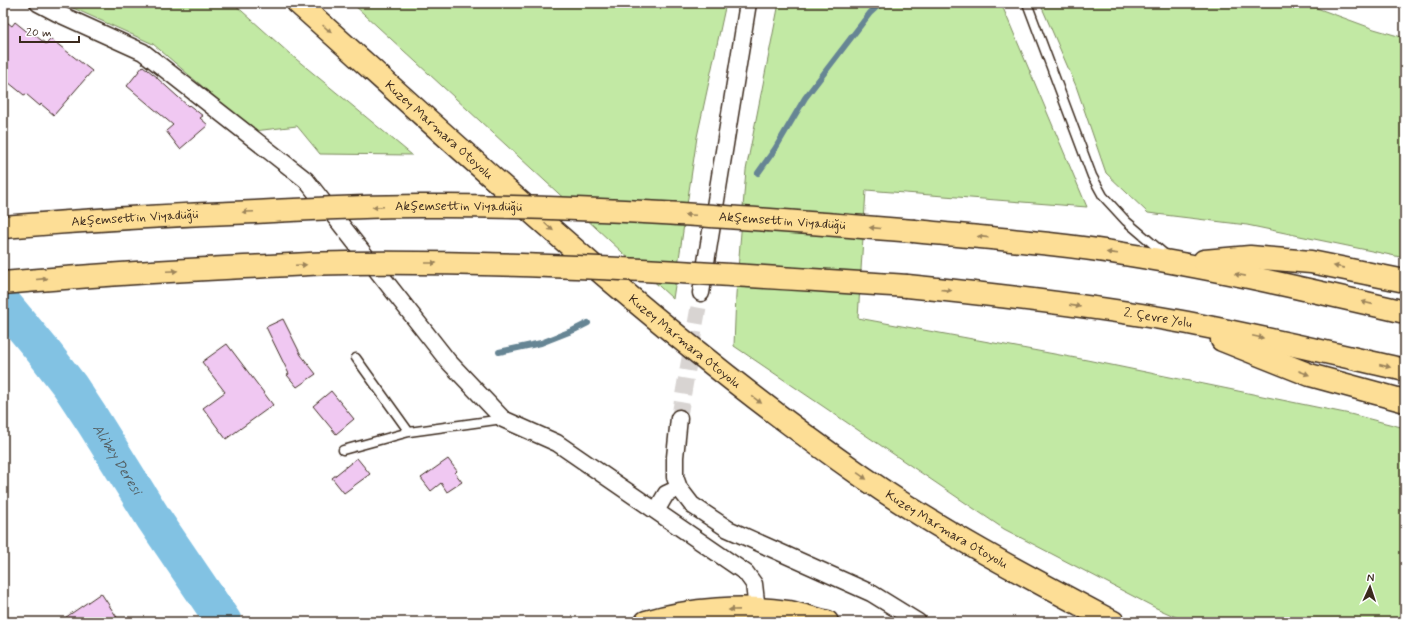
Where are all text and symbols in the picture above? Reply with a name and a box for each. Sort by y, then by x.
scale bar [20,18,79,44]
one-way arrow [322,24,332,34]
text: 20 m [26,25,52,41]
street label: Kuzey Marmara Otoyolu [381,77,497,183]
street label: Akşemsettin Viyadüğü [395,197,522,216]
one-way arrow [371,204,384,210]
street label: Akşemsettin Viyadüğü [71,206,199,230]
street label: Akşemsettin Viyadüğü [718,208,846,234]
one-way arrow [241,209,254,215]
one-way arrow [684,211,696,218]
one-way arrow [545,222,554,231]
one-way arrow [869,224,881,231]
one-way arrow [977,234,989,241]
one-way arrow [1106,250,1118,256]
one-way arrow [425,260,438,266]
one-way arrow [295,261,307,268]
one-way arrow [1333,264,1345,270]
one-way arrow [166,267,178,274]
one-way arrow [1234,272,1246,278]
one-way arrow [36,276,48,283]
one-way arrow [940,287,952,293]
street label: Kuzey Marmara Otoyolu [625,291,745,392]
one-way arrow [1361,300,1373,306]
one-way arrow [1069,303,1081,309]
street label: 2. Çevre Yolu [1123,304,1194,332]
one-way arrow [1252,335,1265,341]
one-way arrow [1379,363,1391,369]
one-way arrow [1298,370,1310,376]
one-way arrow [752,395,762,403]
water label: Alibey Deresi [88,421,147,500]
one-way arrow [857,472,867,480]
street label: Kuzey Marmara Otoyolu [882,486,1011,573]
north arrow [1350,567,1390,607]
text: N [1366,571,1374,585]
one-way arrow [727,607,740,613]

